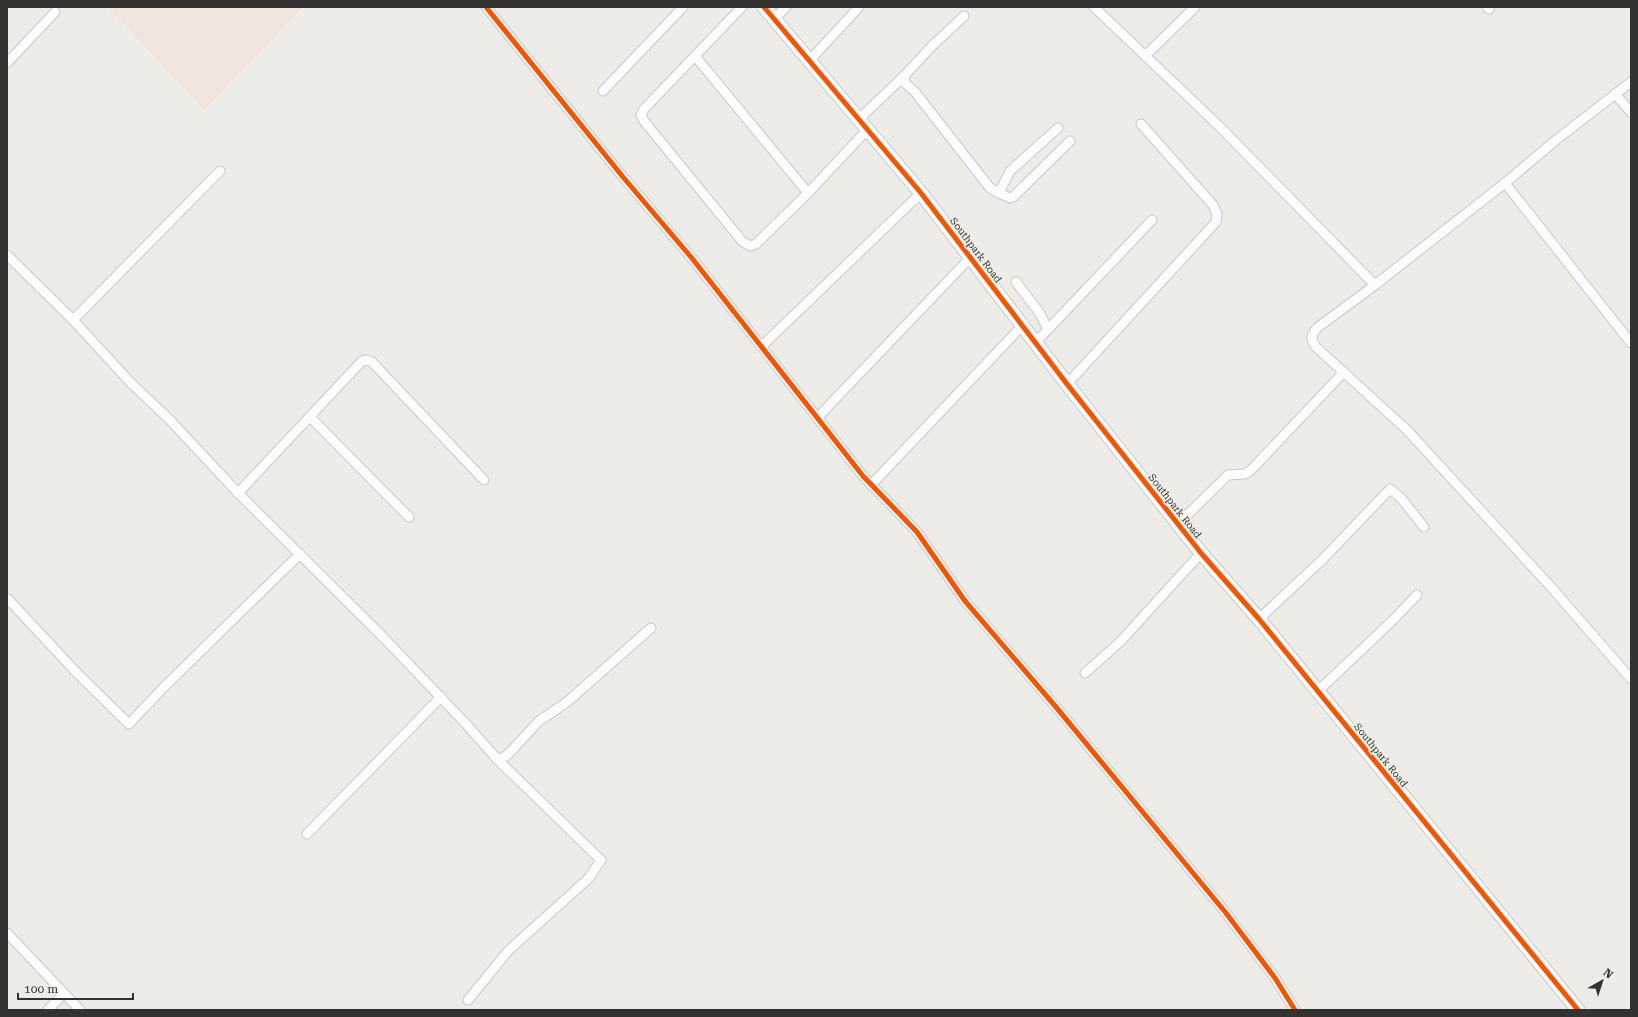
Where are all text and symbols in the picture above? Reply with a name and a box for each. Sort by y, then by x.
street label: Southpark Road [948,215,1004,285]
street label: Southpark Road [1147,472,1204,541]
street label: Southpark Road [1352,721,1410,789]
north arrow [1582,961,1622,1001]
text: N [1601,966,1616,982]
scale bar [18,975,133,1001]
text: 100 m [24,982,58,996]

